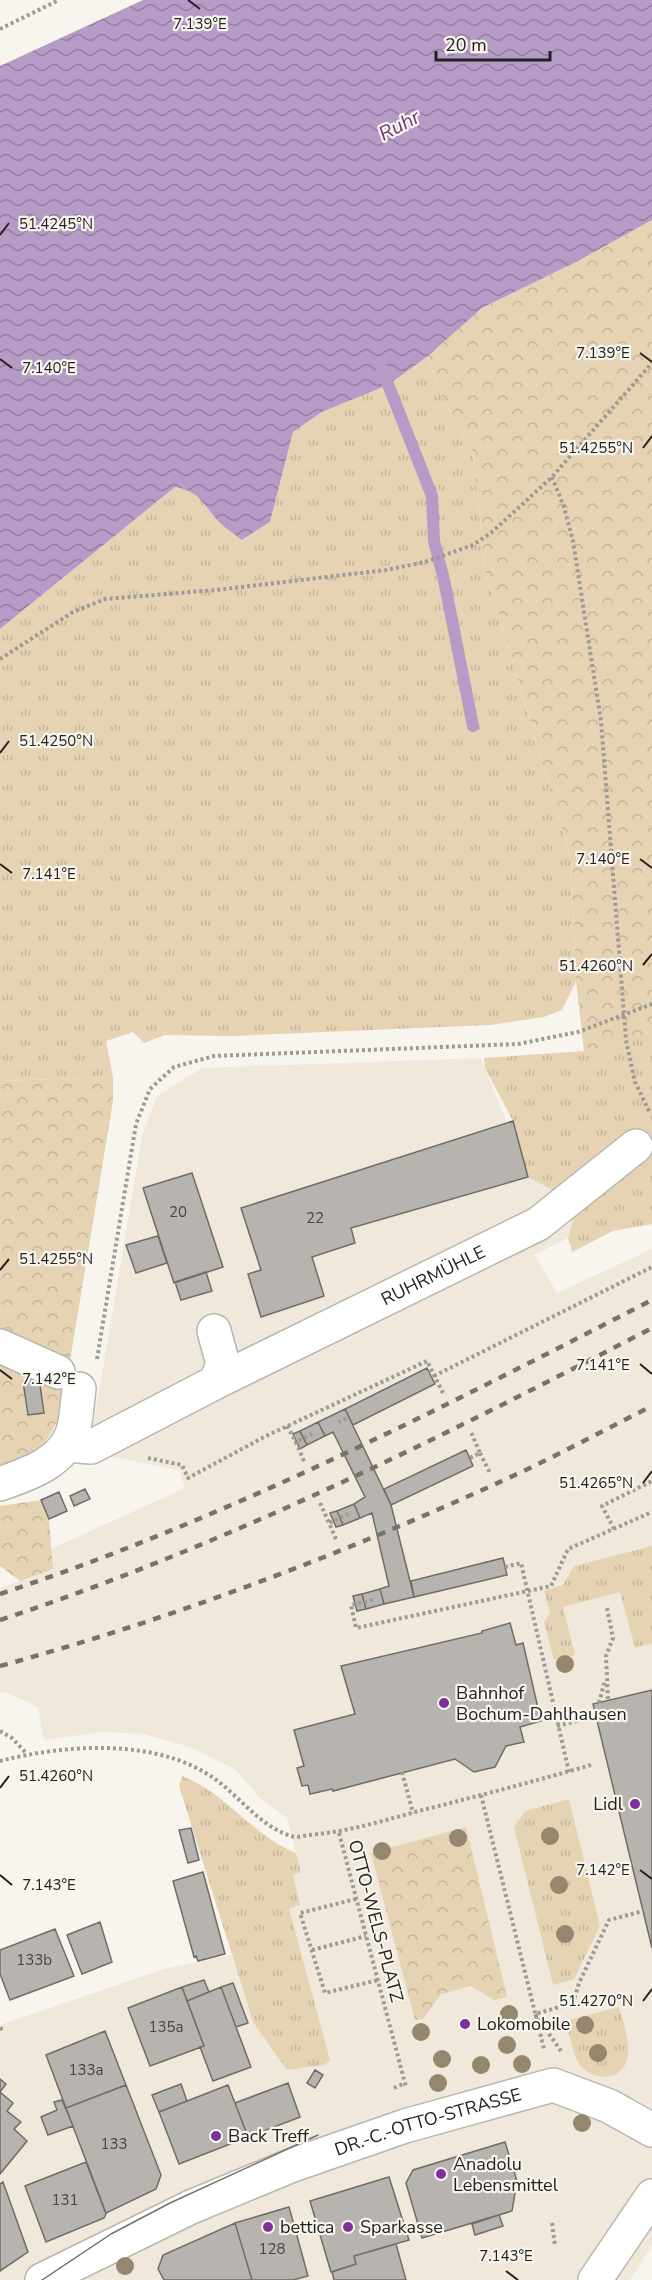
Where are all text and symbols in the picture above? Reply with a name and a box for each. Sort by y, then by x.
text: 7.139°E [173,14,227,34]
scale bar [436,24,550,62]
text: 20 m [445,33,487,57]
water label: Ruhr [374,103,425,147]
text: 51.4245°N [19,214,93,234]
text: 7.139°E [576,343,630,363]
text: 7.140°E [22,358,76,378]
text: 51.4255°N [559,438,633,458]
text: 51.4250°N [19,731,93,751]
text: 7.140°E [576,849,630,869]
text: 7.141°E [22,864,76,884]
text: 51.4260°N [559,956,633,976]
house number: 20 [169,1202,187,1222]
house number: 22 [306,1208,324,1228]
street label: RUHRMÜHLE [377,1240,489,1311]
text: 51.4255°N [19,1249,93,1269]
text: 7.141°E [576,1355,630,1375]
text: 7.142°E [22,1369,76,1389]
text: 51.4265°N [559,1473,633,1493]
place label: Bahnhof Bochum-Dahlhausen [456,1681,627,1726]
marker: Bahnhof Bochum-Dahlhausen [437,1696,451,1710]
text: 51.4260°N [19,1766,93,1786]
place label: Lidl [593,1792,624,1816]
marker: Lidl [628,1797,642,1811]
street label: OTTO-WELS-PLATZ [343,1837,409,2005]
text: 7.142°E [576,1860,630,1880]
text: 7.143°E [22,1875,76,1895]
house number: 133b [16,1950,52,1970]
text: 51.4270°N [559,1991,633,2011]
place label: Lokomobile [477,2012,570,2036]
house number: 135a [149,2017,183,2037]
marker: Lokomobile [458,2017,472,2031]
house number: 133a [69,2060,103,2080]
street label: DR.-C.-OTTO-STRASSE [331,2082,524,2162]
place label: Back Treff [228,2124,310,2148]
marker: Back Treff [209,2129,223,2143]
house number: 133 [100,2134,128,2154]
place label: Anadolu Lebensmittel [453,2152,559,2197]
marker: Anadolu Lebensmittel [434,2167,448,2181]
house number: 131 [51,2190,79,2210]
place label: bettica [280,2215,334,2239]
place label: Sparkasse [360,2215,443,2239]
marker: bettica [261,2220,275,2234]
marker: Sparkasse [341,2220,355,2234]
house number: 128 [258,2239,286,2259]
text: 7.143°E [479,2246,533,2266]

